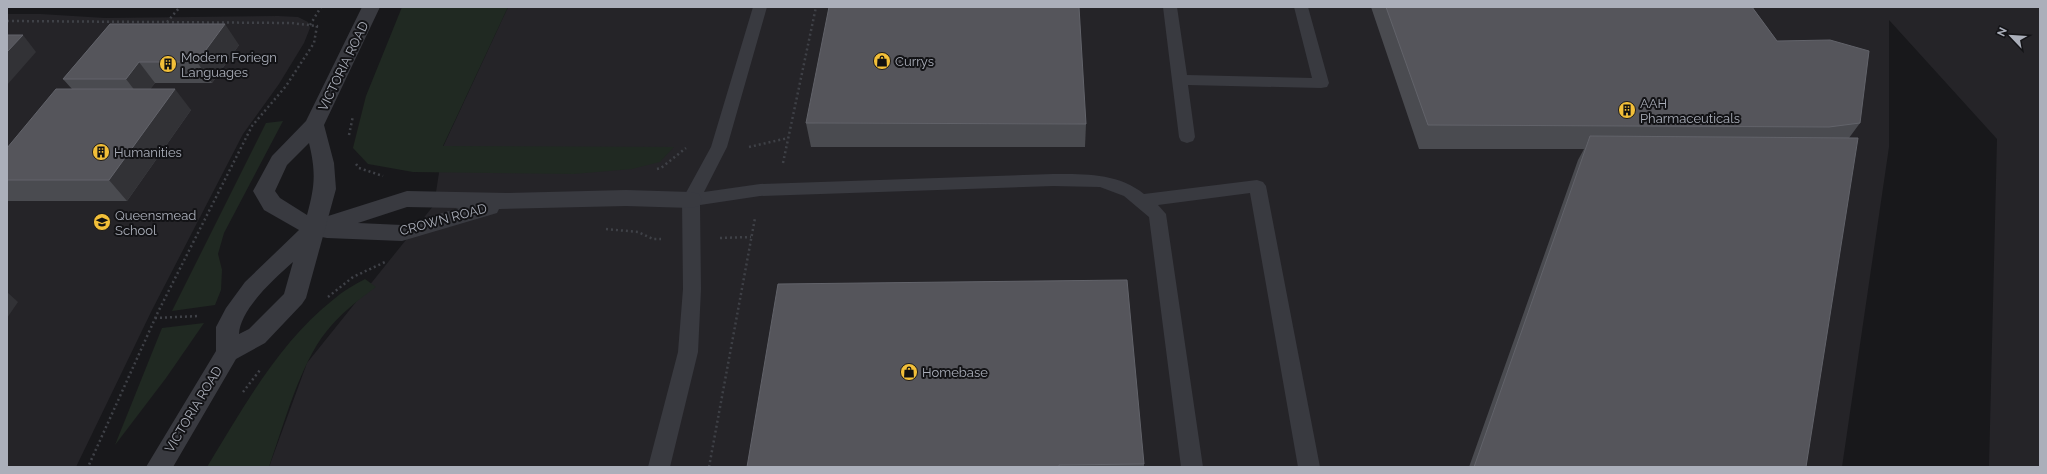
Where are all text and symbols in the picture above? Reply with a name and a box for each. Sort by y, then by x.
north arrow [1991,16,2031,56]
street label: VICTORIA ROAD [315,19,372,113]
text: N [1995,25,2010,39]
place label: Modern Foriegn Languages [181,50,277,80]
shop icon: Currys [872,51,892,71]
building icon: Modern Foriegn Languages [158,54,178,74]
place label: Currys [895,54,934,69]
place label: AAH Pharmaceuticals [1640,96,1740,126]
building icon: AAH Pharmaceuticals [1617,100,1637,120]
building icon: Humanities [91,142,111,162]
place label: Humanities [114,145,182,160]
street label: CROWN ROAD [398,201,488,238]
place label: Queensmead School [115,208,196,238]
school or university icon: Queensmead School [92,212,112,232]
shop icon: Homebase [899,362,919,382]
street label: VICTORIA ROAD [162,364,225,455]
place label: Homebase [922,365,988,380]

